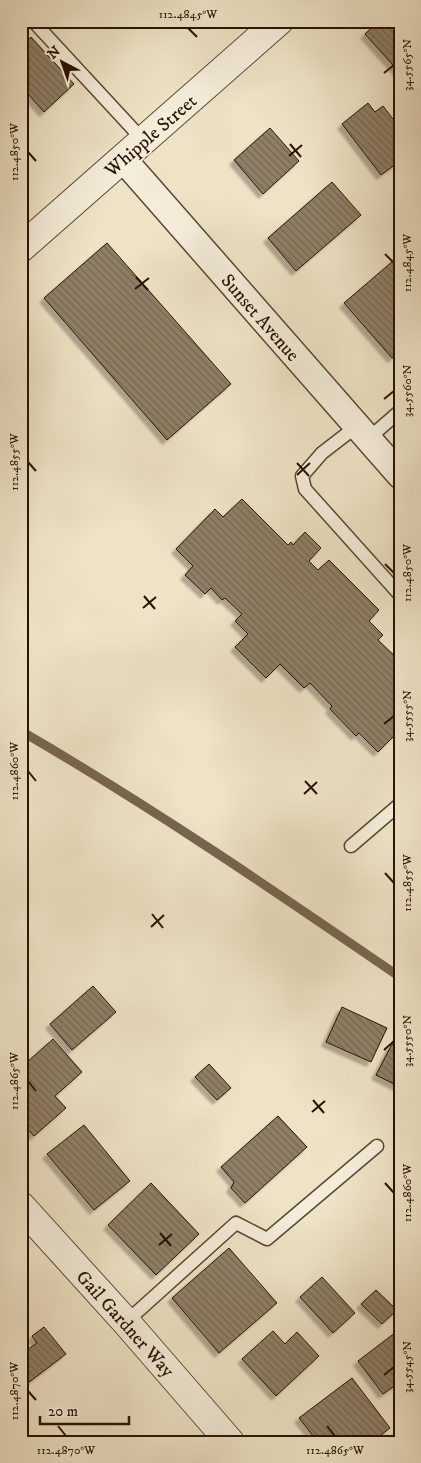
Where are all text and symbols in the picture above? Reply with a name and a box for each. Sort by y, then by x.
text: 112.4845°W [159,7,218,22]
north arrow [38,38,88,88]
text: 34.5565°N [400,39,415,91]
text: N [44,42,65,64]
street label: Whipple Street [100,90,202,183]
text: 112.4850°W [7,122,22,181]
text: 112.4845°W [400,233,415,292]
street label: Sunset Avenue [216,270,304,366]
text: 34.5560°N [400,365,415,417]
text: 112.4855°W [7,432,22,491]
text: 112.4850°W [400,543,415,602]
text: 34.5555°N [400,690,415,742]
text: 112.4860°W [7,741,22,800]
text: 112.4855°W [400,853,415,912]
text: 34.5550°N [400,1015,415,1067]
text: 112.4865°W [7,1051,22,1110]
text: 112.4860°W [400,1163,415,1222]
street label: Gail Gardner Way [71,1266,180,1383]
text: 34.5545°N [400,1341,415,1393]
text: 112.4870°W [7,1361,22,1420]
scale bar [40,1393,129,1425]
text: 20 m [48,1402,78,1421]
text: 112.4870°W [37,1443,96,1458]
text: 112.4865°W [306,1443,365,1458]

